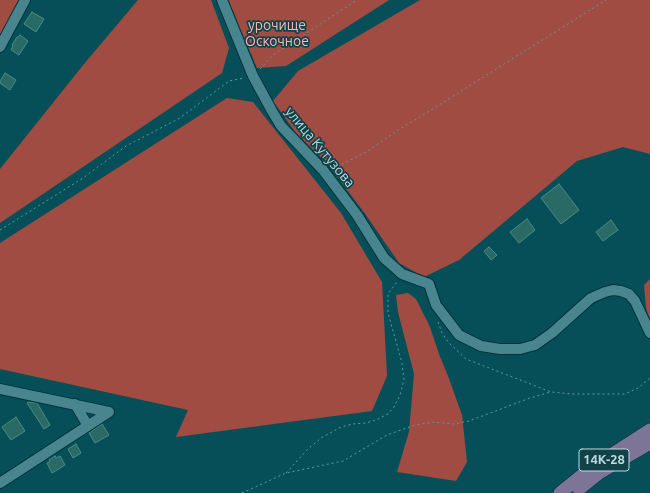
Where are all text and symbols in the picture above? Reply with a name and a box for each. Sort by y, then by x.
park label: урочище Оскочное [245,17,309,50]
street label: улица Кутузова [282,103,358,191]
road number: 14К-28 [579,449,629,471]

